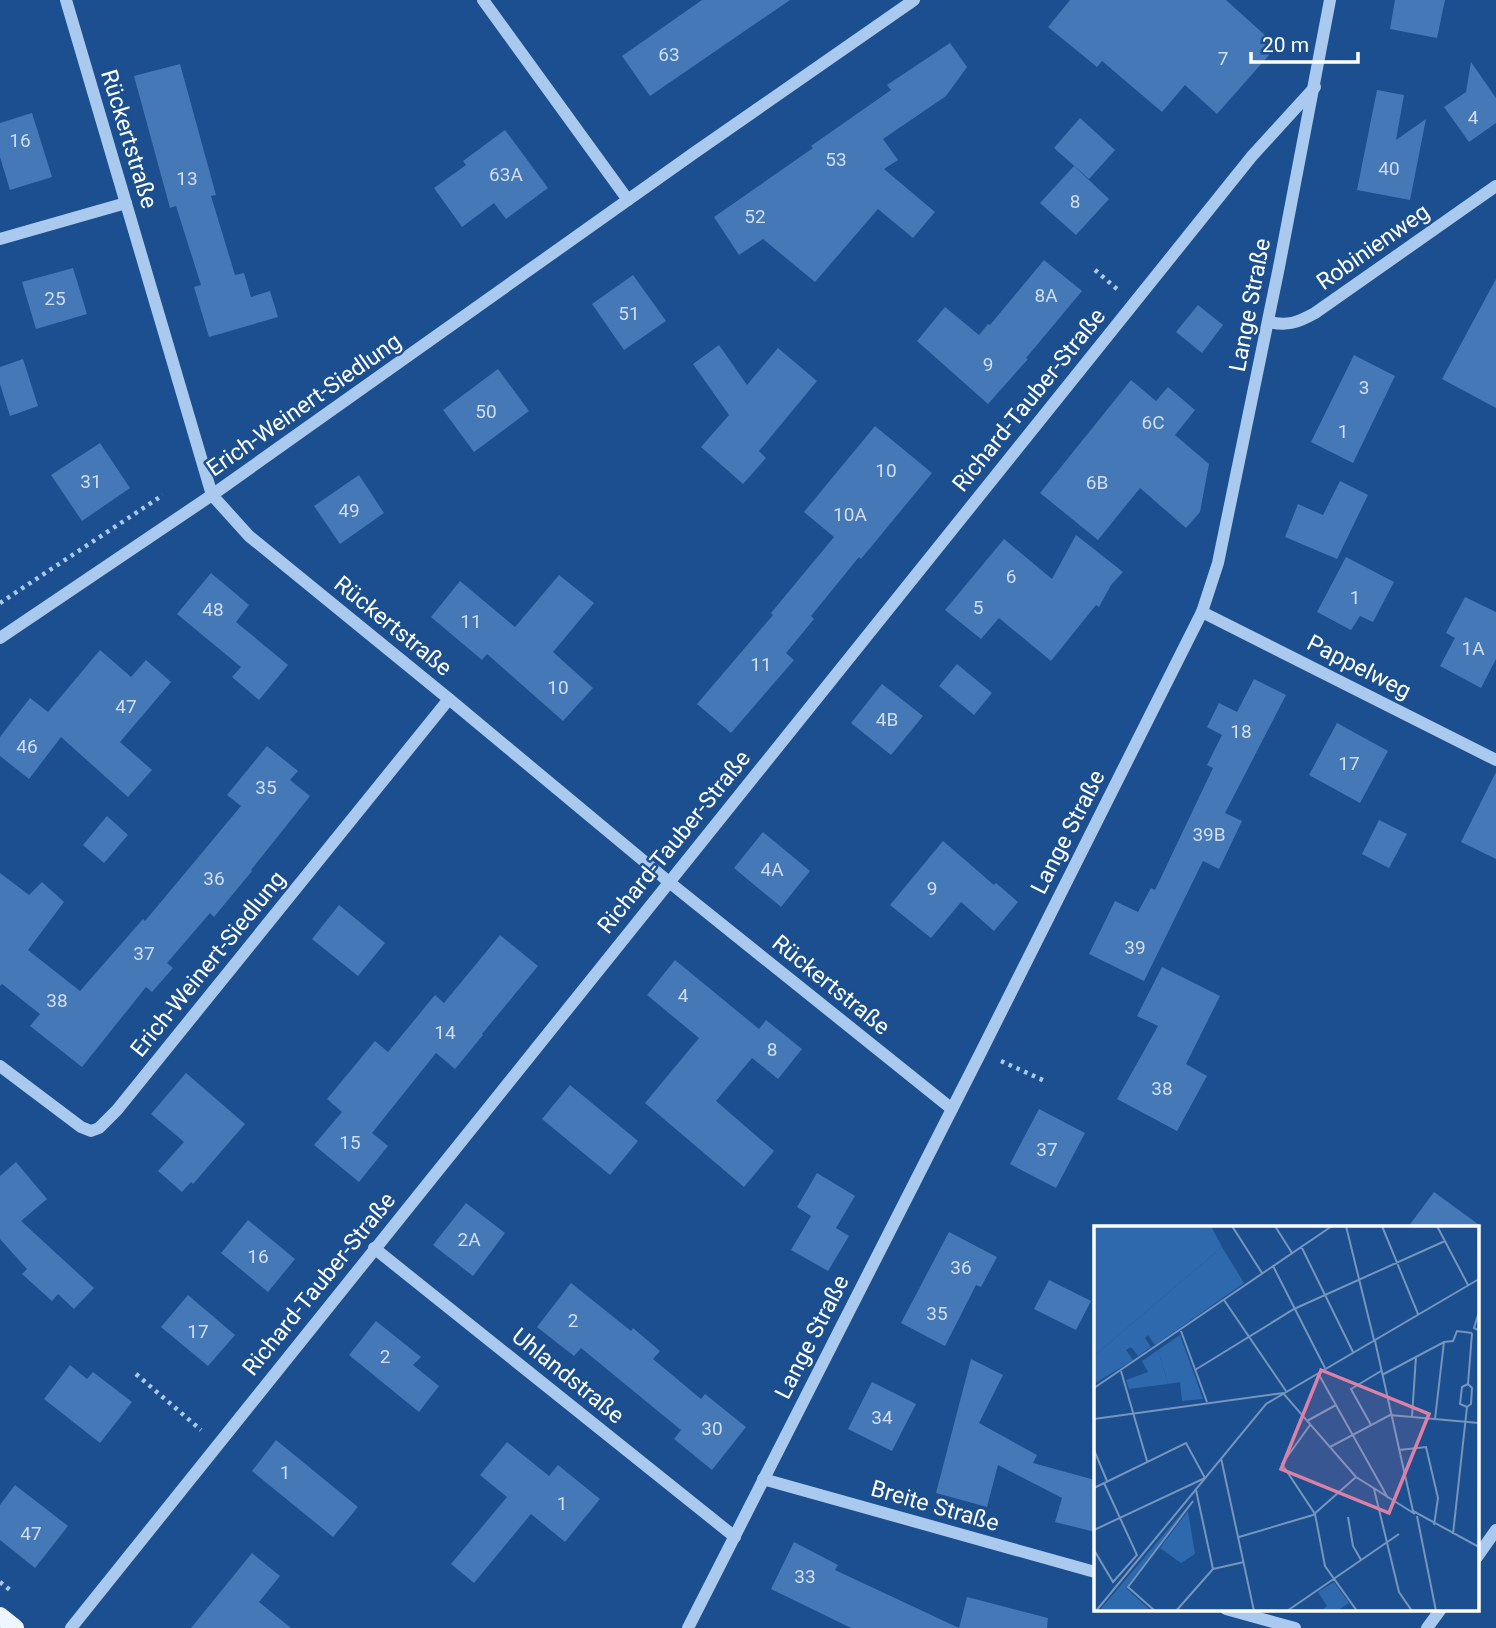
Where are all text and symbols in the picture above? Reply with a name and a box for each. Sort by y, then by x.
scale bar [1251,21,1358,65]
text: 20 m [1262,33,1309,57]
house number: 63 [658,43,680,66]
house number: 7 [1218,47,1228,70]
street label: Rückertstraße [95,66,163,212]
house number: 4 [1468,106,1479,129]
house number: 16 [9,129,31,152]
house number: 53 [825,148,847,171]
house number: 40 [1378,157,1400,180]
house number: 63A [489,163,523,186]
house number: 13 [176,167,198,190]
house number: 8 [1070,190,1080,213]
street label: Robinienweg [1311,198,1435,296]
house number: 52 [744,205,766,228]
street label: Lange Straße [1224,236,1276,374]
house number: 8A [1034,284,1058,307]
house number: 25 [44,287,66,310]
house number: 51 [618,302,640,325]
street label: Richard-Tauber-Straße [947,303,1111,497]
street label: Erich-Weinert-Siedlung [202,328,406,482]
house number: 9 [983,353,993,376]
house number: 3 [1359,376,1369,399]
house number: 50 [475,400,497,423]
house number: 6C [1141,411,1165,434]
house number: 1 [1338,420,1348,443]
house number: 10 [875,459,897,482]
house number: 31 [80,470,102,493]
house number: 6B [1086,471,1108,494]
house number: 49 [338,499,360,522]
house number: 10A [833,503,867,526]
house number: 6 [1006,565,1016,588]
street label: Rückertstraße [329,570,457,682]
house number: 1 [1350,586,1360,609]
house number: 5 [973,596,983,619]
house number: 48 [202,598,224,621]
house number: 11 [460,610,482,633]
street label: Pappelweg [1303,629,1415,705]
house number: 1A [1461,637,1485,660]
house number: 11 [750,653,772,676]
house number: 10 [547,676,569,699]
house number: 47 [115,695,137,718]
house number: 4B [876,708,898,731]
house number: 18 [1230,720,1252,743]
house number: 46 [16,735,38,758]
street label: Richard-Tauber-Straße [592,745,756,939]
house number: 17 [1338,752,1360,775]
street label: Lange Straße [1025,766,1111,898]
house number: 35 [255,776,277,799]
house number: 39B [1192,823,1226,846]
house number: 4A [760,858,784,881]
street label: Erich-Weinert-Siedlung [125,866,291,1062]
house number: 36 [203,867,225,890]
house number: 9 [927,877,937,900]
street label: Rückertstraße [767,929,895,1041]
house number: 39 [1124,936,1146,959]
house number: 37 [133,942,155,965]
house number: 4 [678,984,689,1007]
house number: 38 [46,989,68,1012]
house number: 14 [434,1021,456,1044]
house number: 8 [767,1038,777,1061]
house number: 38 [1151,1077,1173,1100]
house number: 15 [339,1131,361,1154]
house number: 37 [1036,1138,1058,1161]
street label: Richard-Tauber-Straße [237,1187,401,1381]
inset map [1094,1226,1478,1610]
house number: 2A [457,1228,481,1251]
house number: 16 [247,1245,269,1268]
house number: 36 [950,1256,972,1279]
street label: Lange Straße [769,1271,855,1403]
house number: 35 [926,1302,948,1325]
house number: 2 [568,1309,578,1332]
house number: 17 [187,1320,209,1343]
street label: Uhlandstraße [506,1323,630,1429]
house number: 2 [380,1345,390,1368]
house number: 34 [871,1406,893,1429]
house number: 30 [701,1417,723,1440]
house number: 1 [280,1461,290,1484]
street label: Breite Straße [868,1475,1002,1537]
house number: 1 [557,1492,567,1515]
house number: 47 [20,1522,42,1545]
house number: 33 [794,1565,816,1588]

